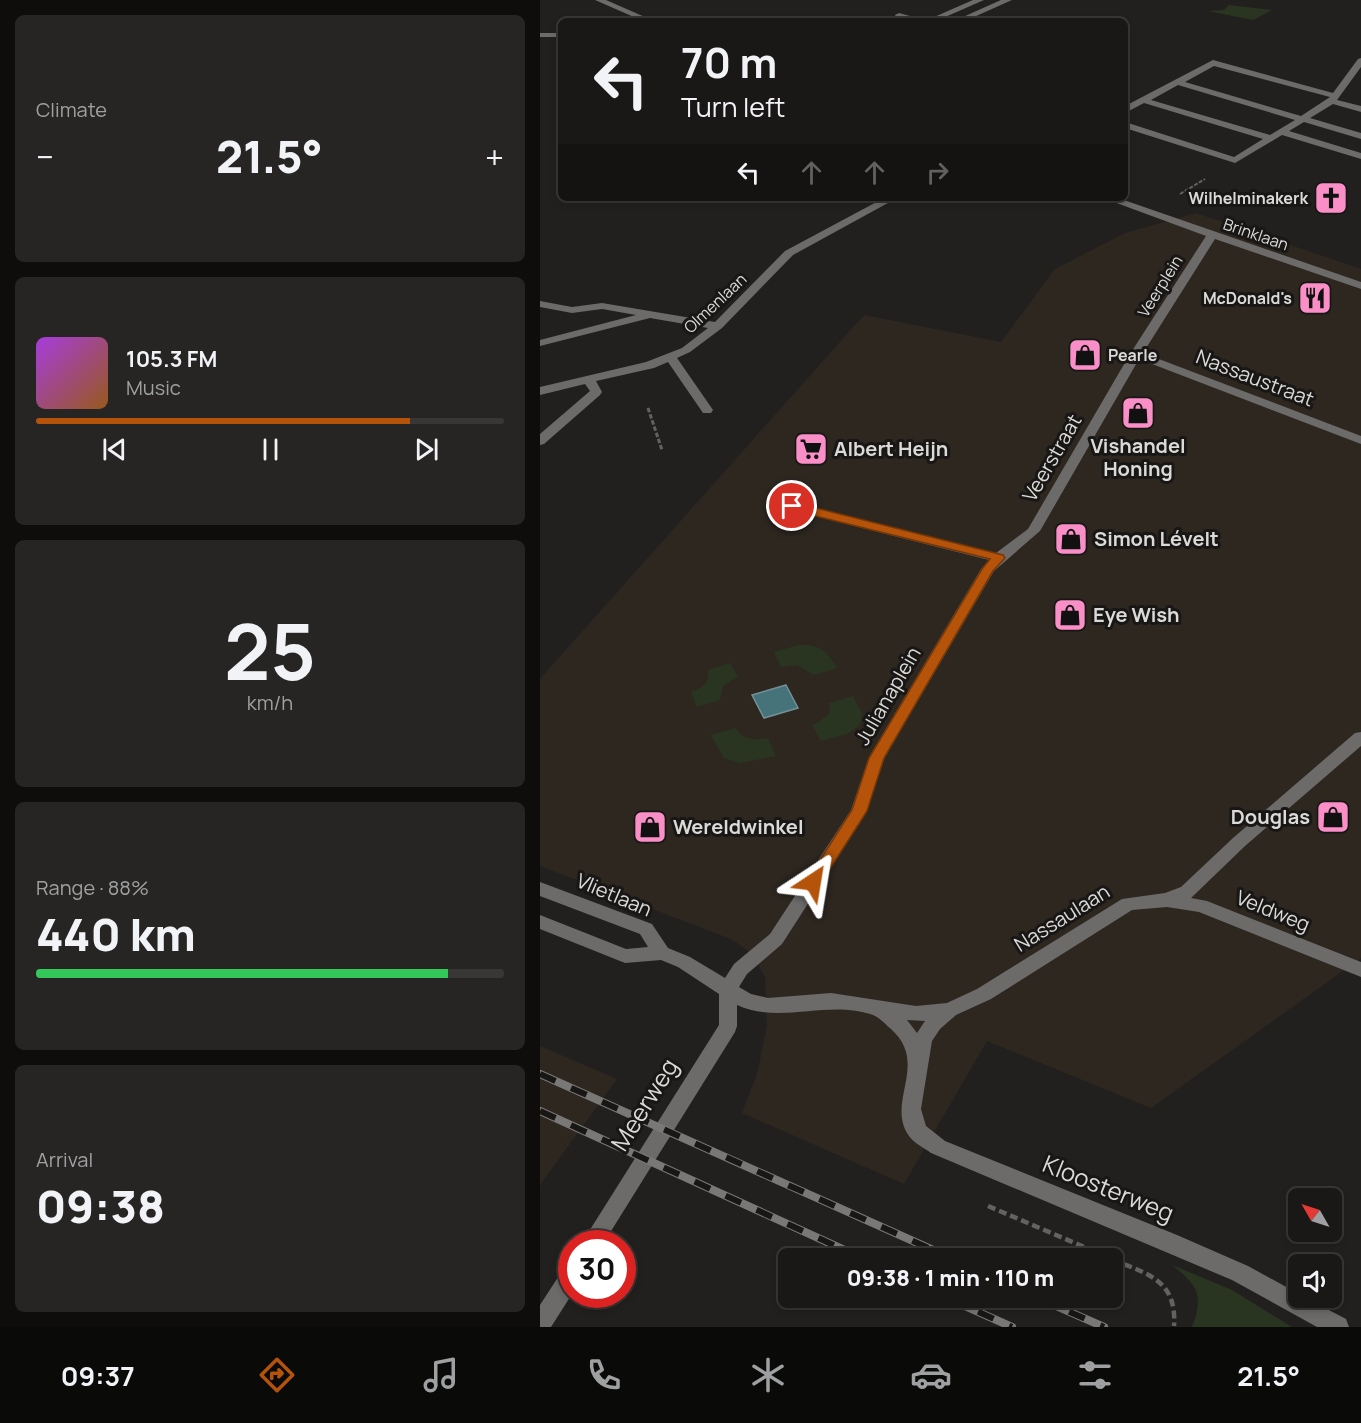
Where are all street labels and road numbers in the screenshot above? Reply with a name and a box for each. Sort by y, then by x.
street label: Brinklaan [1220,213,1292,255]
street label: Veerplein [1132,251,1188,321]
street label: Olmenlaan [679,268,751,338]
street label: Nassaustraat [1192,343,1318,412]
street label: Veerstraat [1016,409,1087,506]
street label: Julianaplein [849,642,927,750]
street label: Vlietlaan [572,867,656,922]
street label: Nassaulaan [1009,878,1114,958]
street label: Veldweg [1232,883,1314,938]
street label: Meerweg [602,1052,685,1157]
street label: Kloosterweg [1038,1146,1179,1229]

